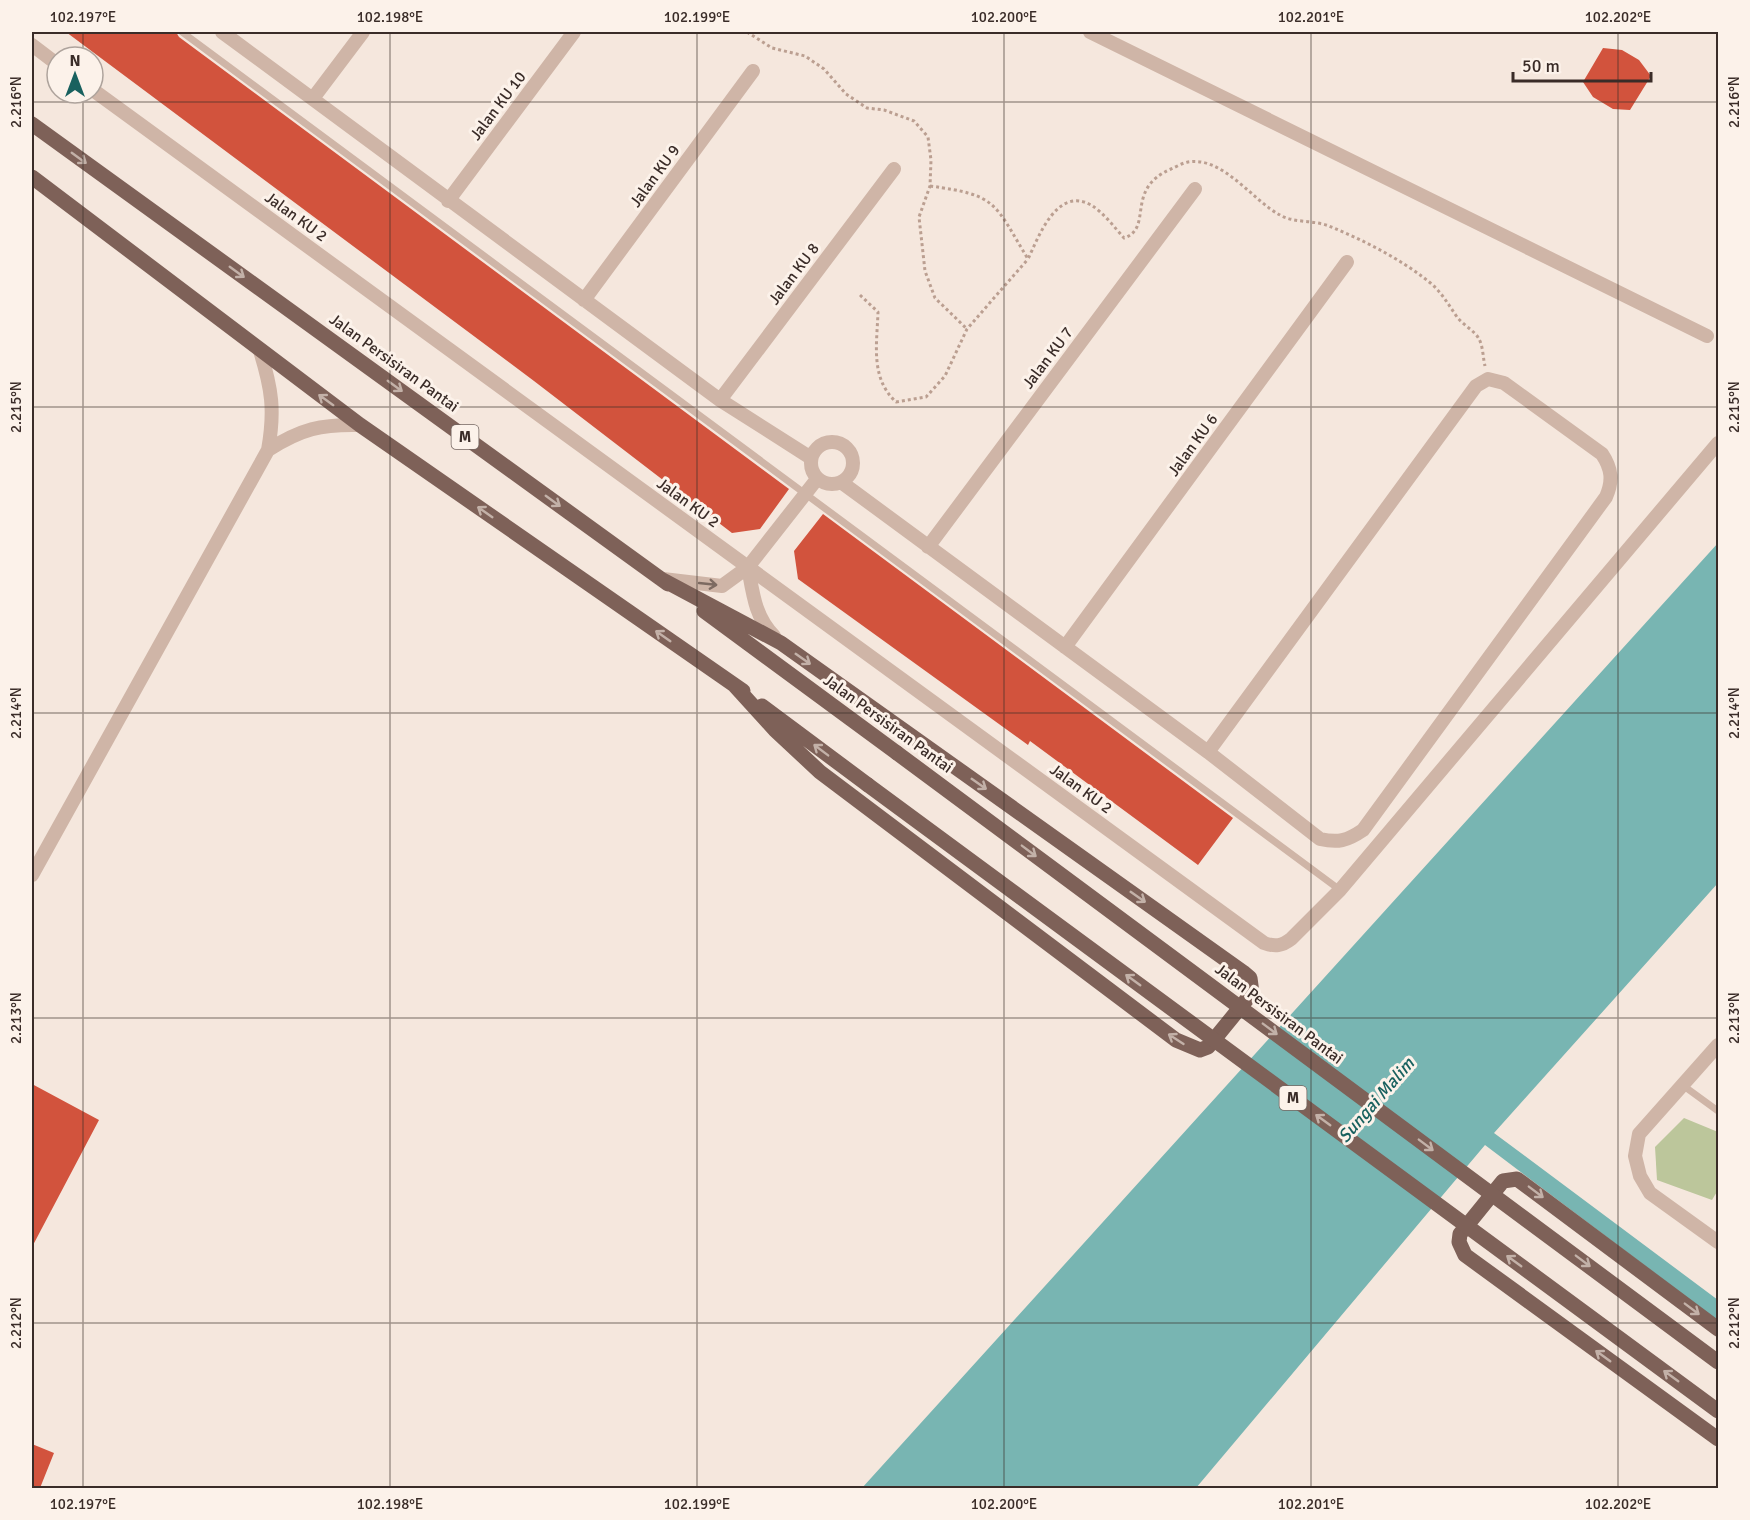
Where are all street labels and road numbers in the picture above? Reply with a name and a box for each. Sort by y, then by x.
street label: Jalan KU 10 [466,68,530,144]
street label: Jalan KU 9 [626,141,684,211]
street label: Jalan KU 2 [261,188,331,246]
street label: Jalan KU 8 [764,239,824,309]
street label: Jalan Persisiran Pantai [325,309,463,417]
street label: Jalan KU 7 [1018,323,1078,393]
street label: Jalan KU 6 [1164,410,1222,480]
road number: M [452,425,478,449]
street label: Jalan KU 2 [653,474,723,532]
street label: Jalan Persisiran Pantai [819,670,957,778]
street label: Jalan KU 2 [1046,760,1116,818]
street label: Jalan Persisiran Pantai [1211,959,1347,1069]
road number: M [1280,1086,1306,1110]

